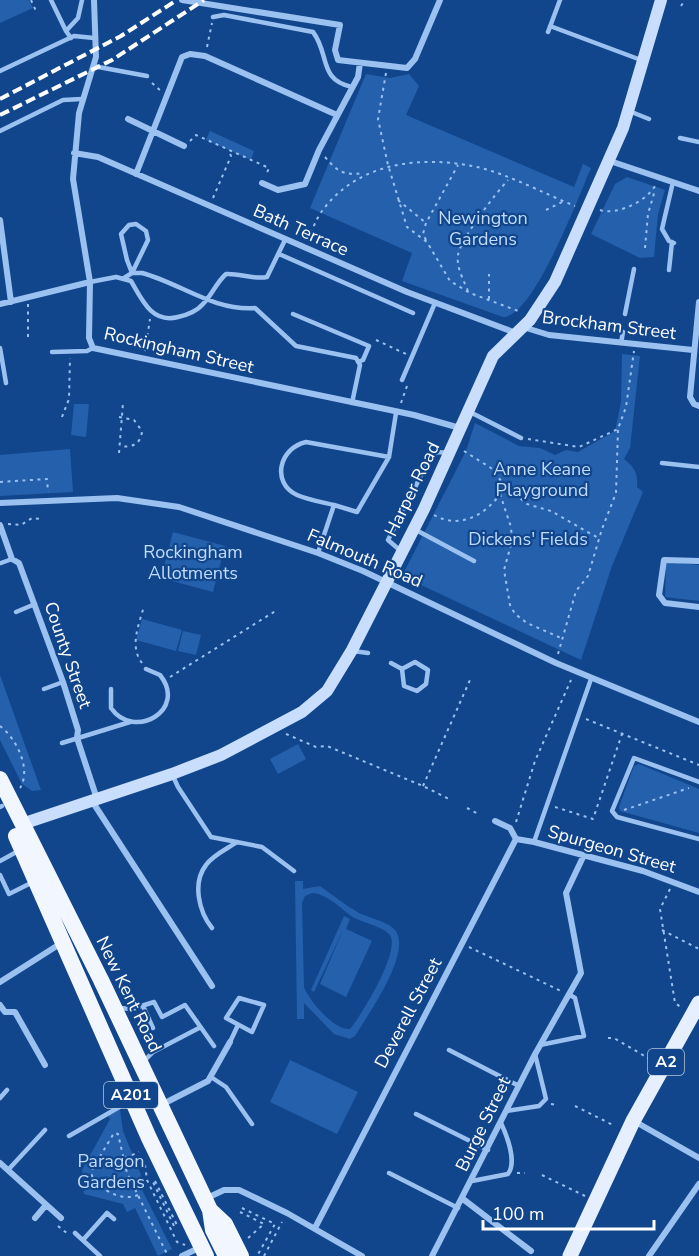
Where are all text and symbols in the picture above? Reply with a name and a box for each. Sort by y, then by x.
street label: Bath Terrace [250,198,352,262]
park label: Newington Gardens [438,206,528,251]
street label: Brockham Street [541,305,678,345]
street label: Rockingham Street [102,321,257,379]
street label: Harper Road [379,438,445,540]
park label: Anne Keane Playground [493,457,591,502]
street label: Falmouth Road [304,523,426,593]
park label: Dickens' Fields [468,527,588,551]
park label: Rockingham Allotments [143,540,243,585]
street label: County Street [39,599,98,712]
street label: Spurgeon Street [545,819,679,879]
street label: New Kent Road [91,932,167,1056]
street label: Deverell Street [369,953,448,1072]
road number: A2 [648,1049,684,1075]
street label: Burge Street [450,1072,517,1175]
road number: A201 [104,1082,158,1108]
park label: Paragon Gardens [77,1149,145,1194]
scale bar [483,1193,654,1231]
text: 100 m [492,1202,544,1226]

